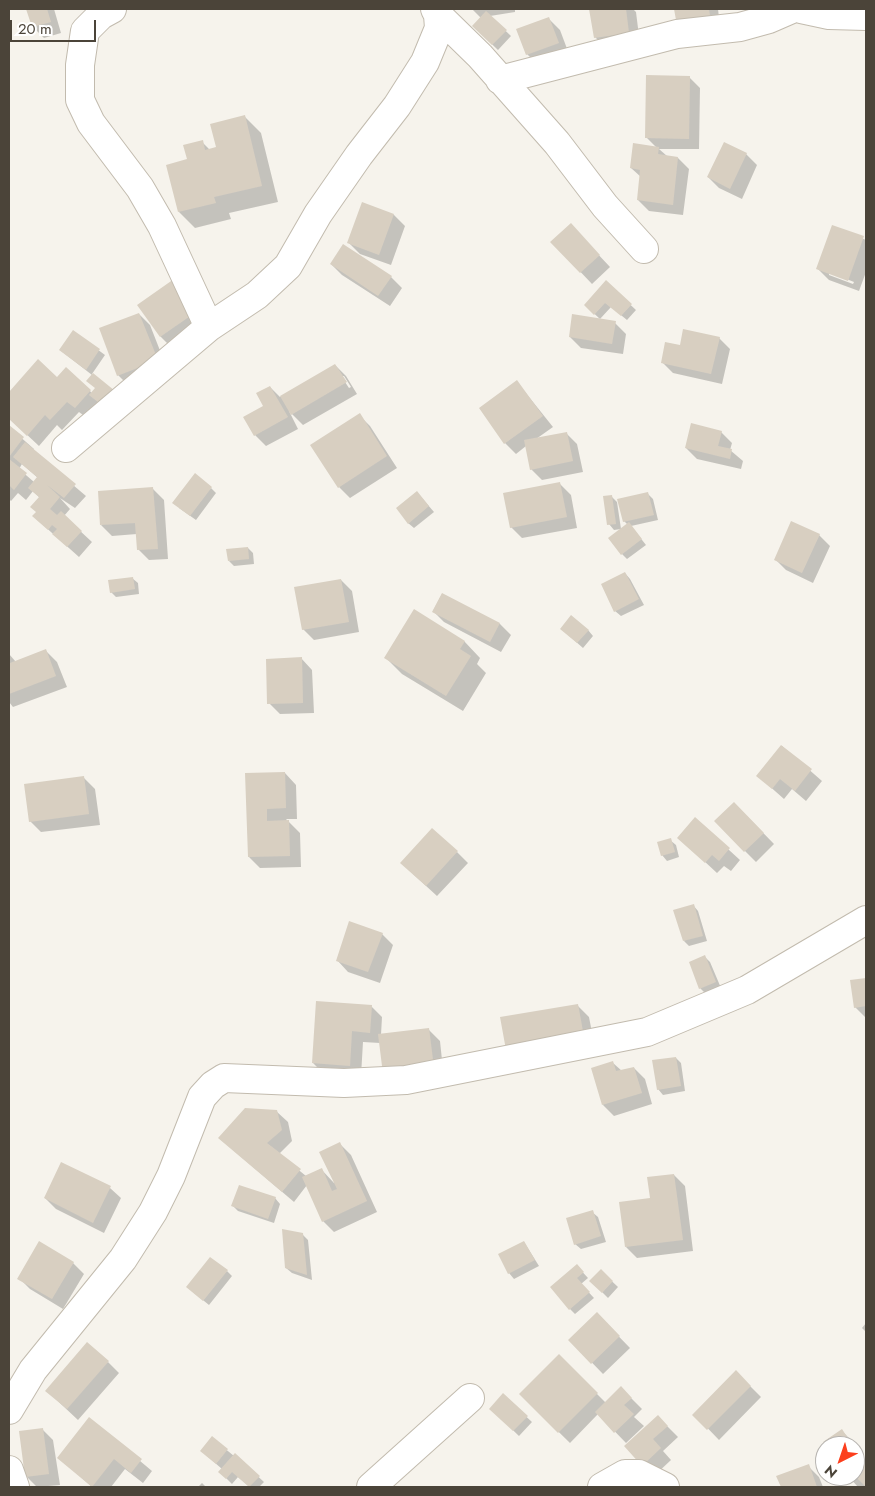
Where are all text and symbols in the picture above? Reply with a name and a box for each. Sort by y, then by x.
scale bar [12,10,99,42]
text: 20 m [18,18,52,40]
north arrow [815,1436,865,1486]
text: N [820,1460,842,1483]

